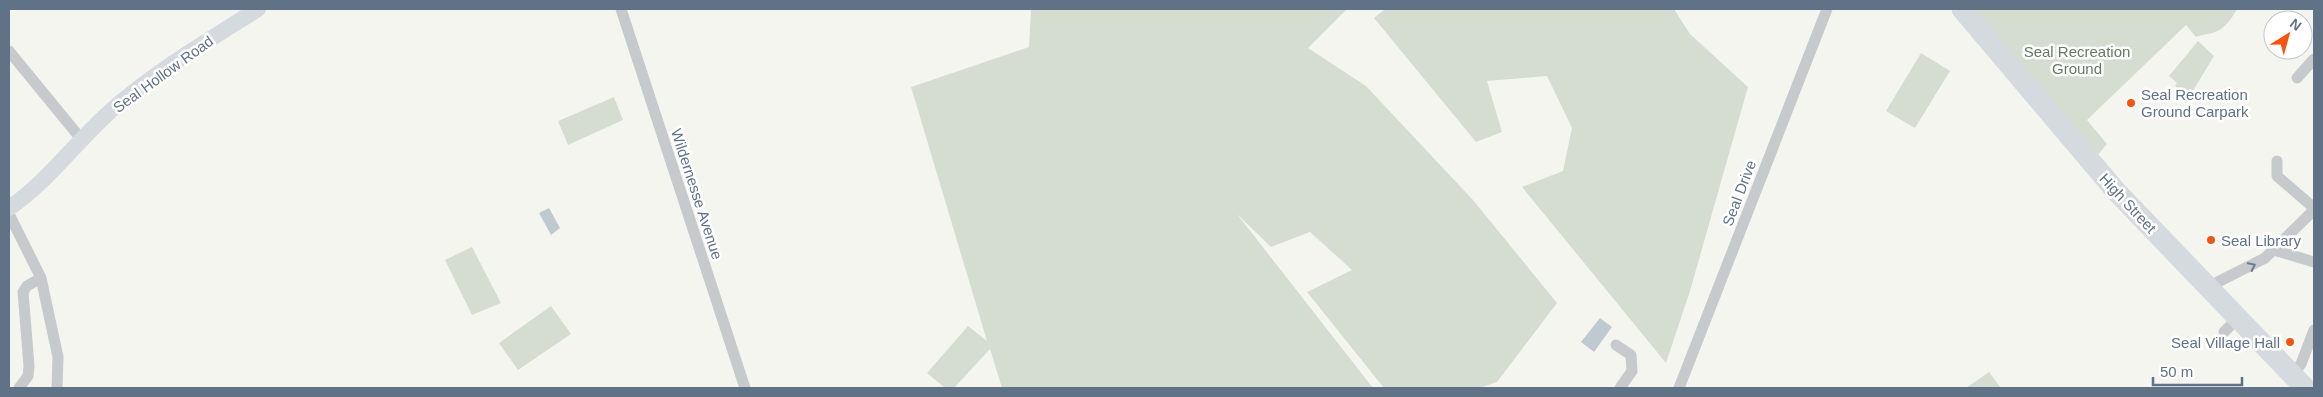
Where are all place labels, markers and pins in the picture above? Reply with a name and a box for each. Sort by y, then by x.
place label: Seal Recreation Ground Carpark [2141,86,2249,120]
marker: Seal Recreation Ground Carpark [2125,97,2137,109]
place label: Seal Library [2221,232,2302,249]
marker: Seal Library [2205,234,2217,246]
place label: Seal Village Hall [2171,334,2280,351]
marker: Seal Village Hall [2284,336,2296,348]

